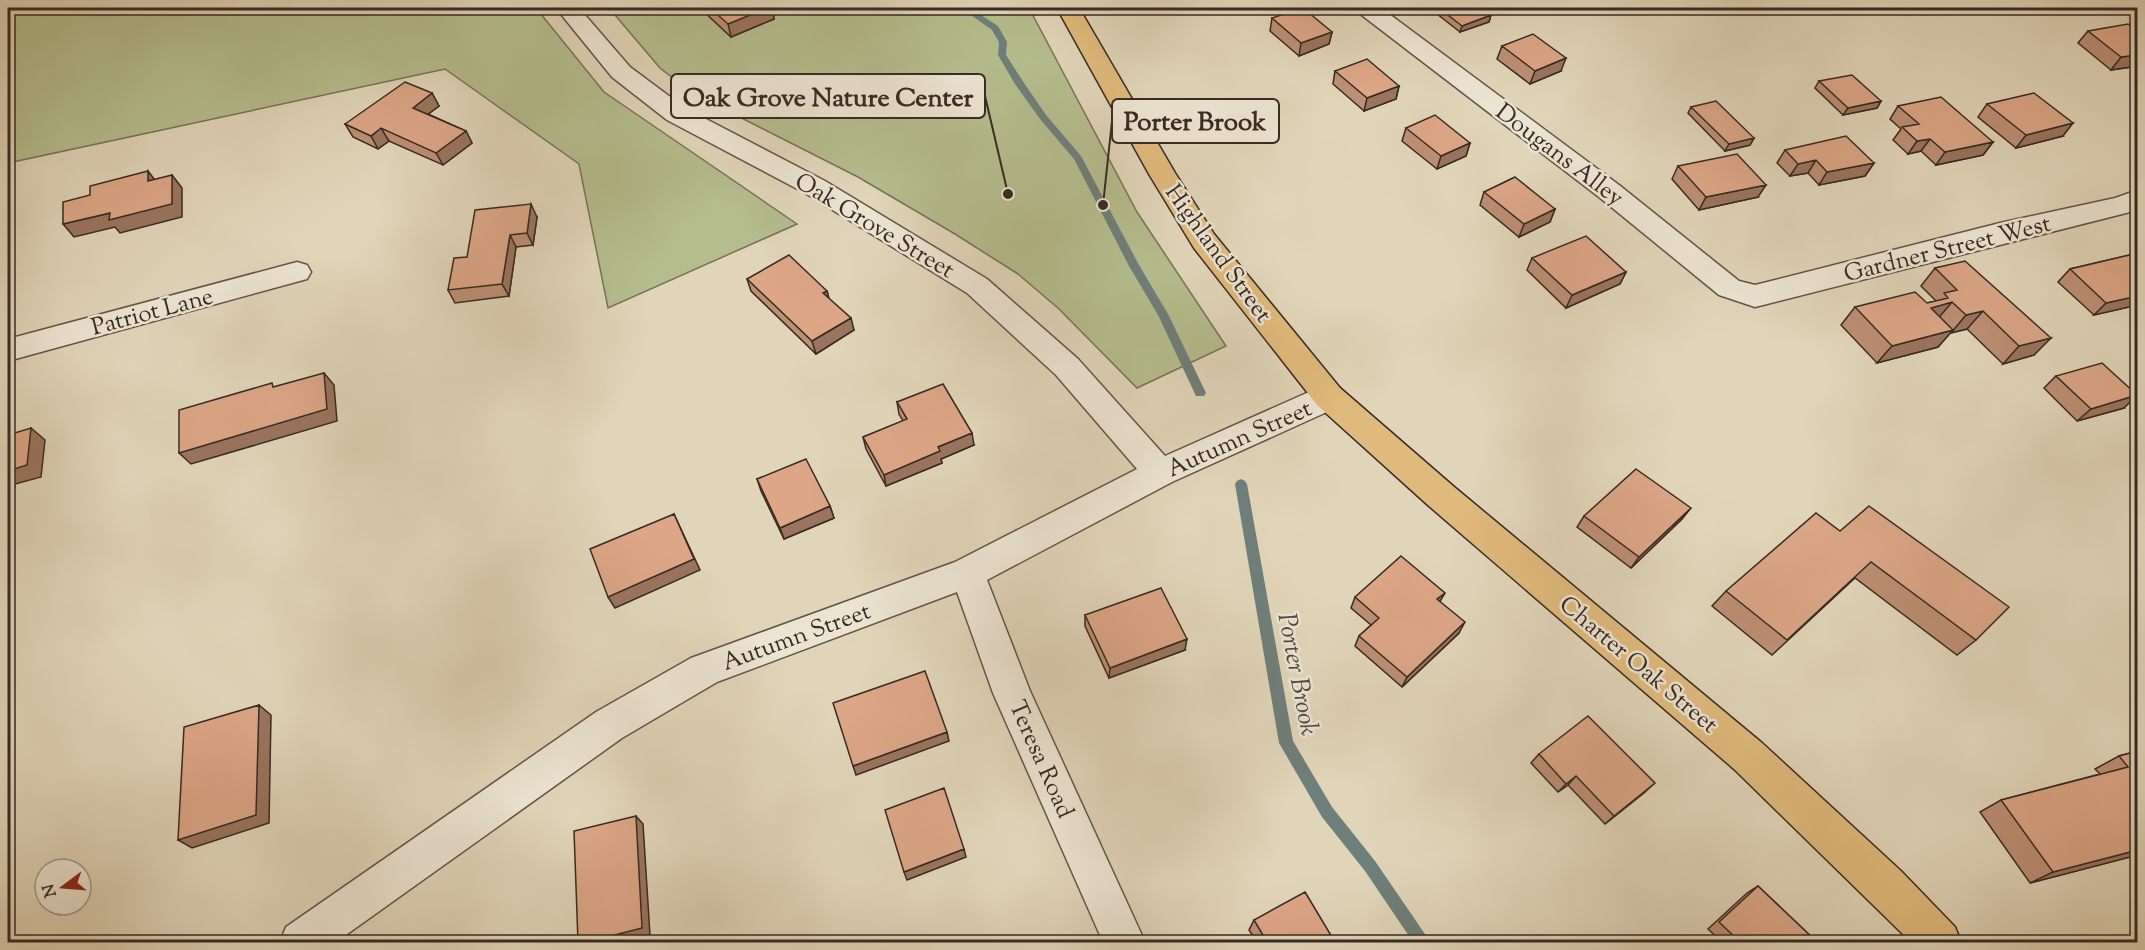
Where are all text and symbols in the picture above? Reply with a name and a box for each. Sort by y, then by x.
callout: Oak Grove Nature Center [671,74,985,118]
text: Oak Grove Nature Center [683,81,974,118]
street label: Dougans Alley [1488,96,1630,215]
callout: Porter Brook [1112,99,1279,143]
text: Porter Brook [1124,105,1267,142]
street label: Oak Grove Street [788,166,960,288]
street label: Highland Street [1155,178,1279,330]
street label: Gardner Street West [1840,208,2055,292]
street label: Patriot Lane [88,280,217,346]
street label: Autumn Street [1162,393,1318,487]
street label: Charter Oak Street [1551,589,1725,742]
street label: Autumn Street [718,595,876,680]
water label: Porter Brook [1267,610,1327,739]
street label: Teresa Road [999,695,1081,825]
north arrow [33,857,93,917]
text: N [38,881,64,900]

